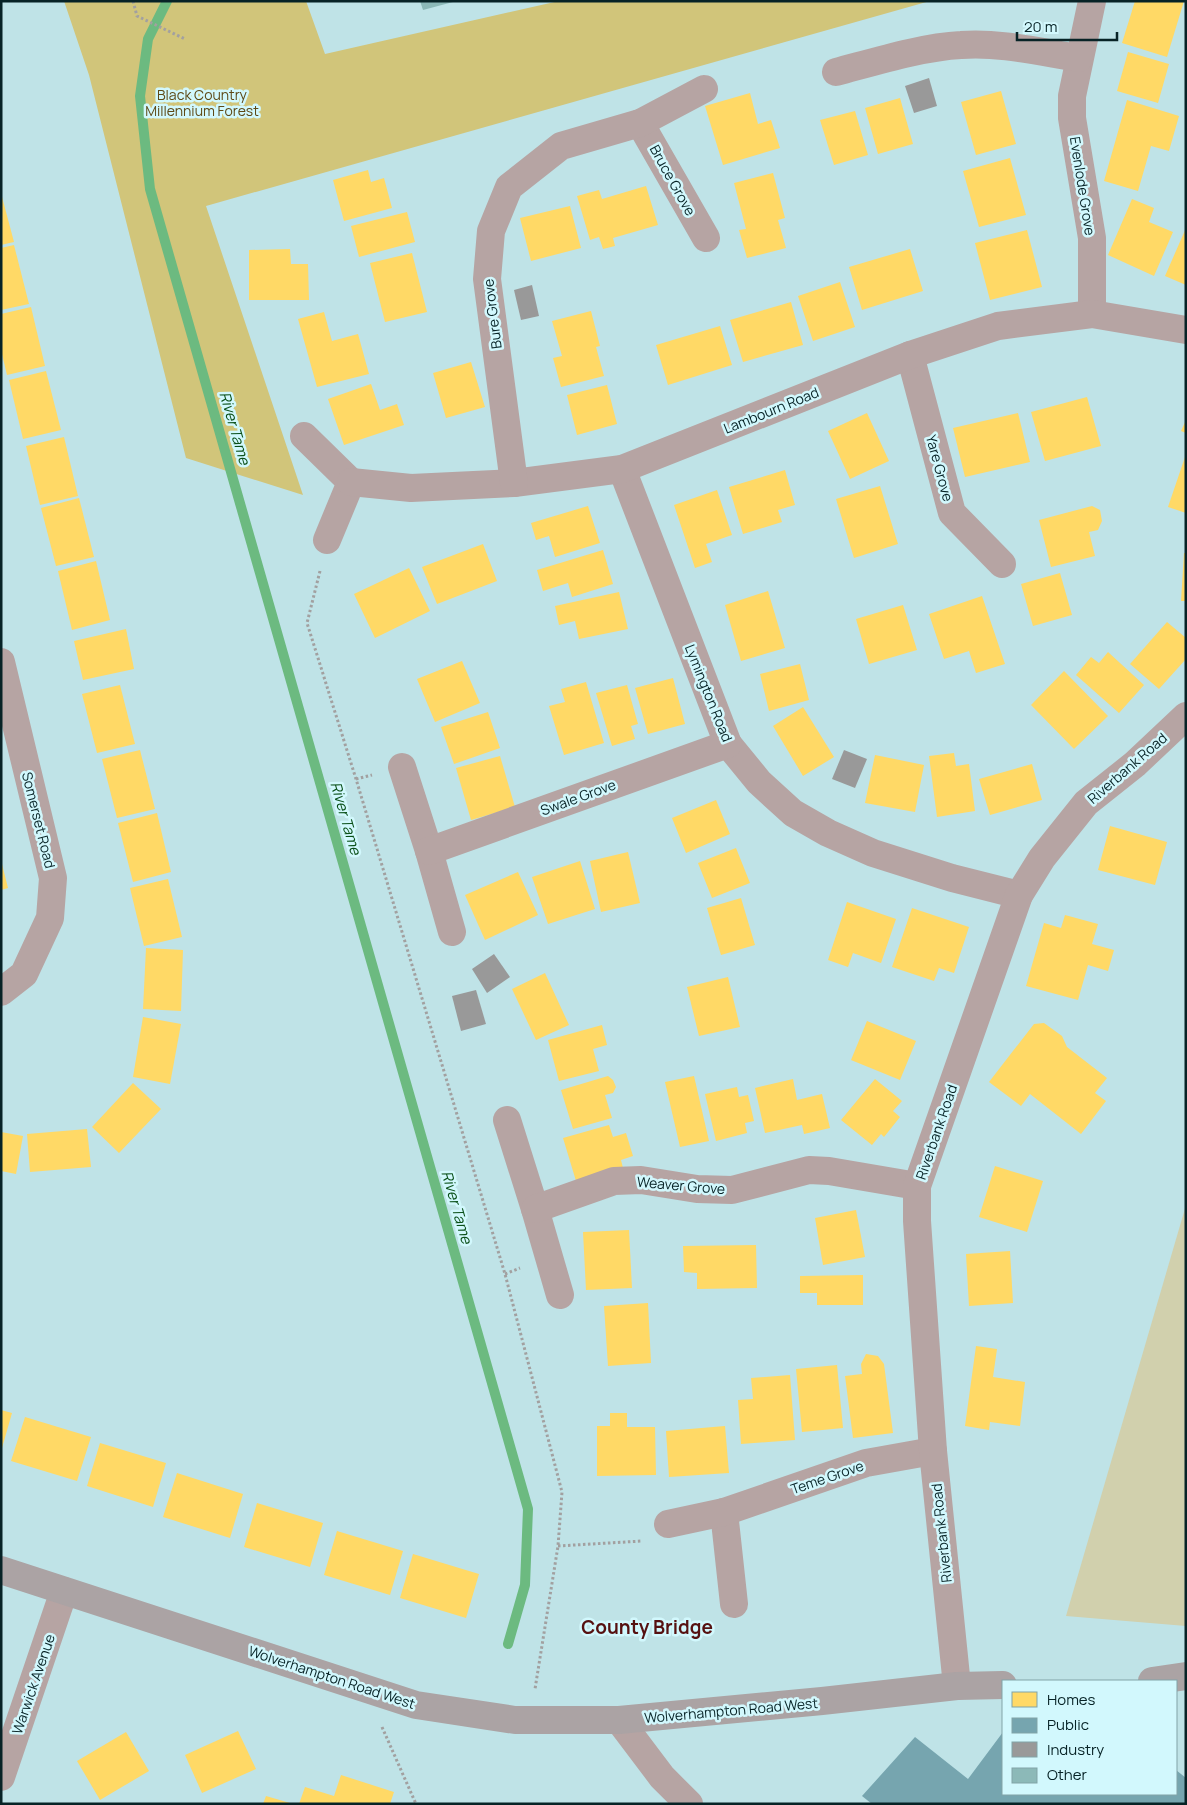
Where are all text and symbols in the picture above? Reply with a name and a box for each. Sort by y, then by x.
scale bar [1017,10,1117,42]
text: 20 m [1024,16,1057,37]
park label: Black Country Millennium Forest [145,85,259,120]
street label: Evenlode Grove [1066,135,1100,237]
street label: Bruce Grove [646,141,700,219]
street label: Bure Grove [478,278,506,350]
street label: Lambourn Road [721,382,821,438]
water label: River Tame [215,389,256,468]
street label: Yare Grove [922,433,958,503]
street label: Lymington Road [681,641,737,745]
street label: Riverbank Road [1083,728,1171,808]
street label: Somerset Road [18,770,60,870]
street label: Swale Grove [538,775,618,819]
water label: River Tame [326,779,367,858]
street label: Riverbank Road [911,1082,961,1182]
water label: River Tame [437,1168,478,1247]
street label: Weaver Grove [636,1172,726,1198]
street label: Teme Grove [788,1456,866,1498]
street label: Riverbank Road [926,1483,956,1583]
district label: County Bridge [581,1614,713,1640]
street label: Warwick Avenue [7,1631,59,1737]
street label: Wolverhampton Road West [246,1641,418,1713]
legend [1002,1680,1177,1795]
text: Homes [1047,1689,1096,1710]
street label: Wolverhampton Road West [643,1693,819,1727]
text: Public [1047,1714,1089,1735]
text: Industry [1047,1739,1104,1760]
text: Other [1047,1764,1088,1785]

